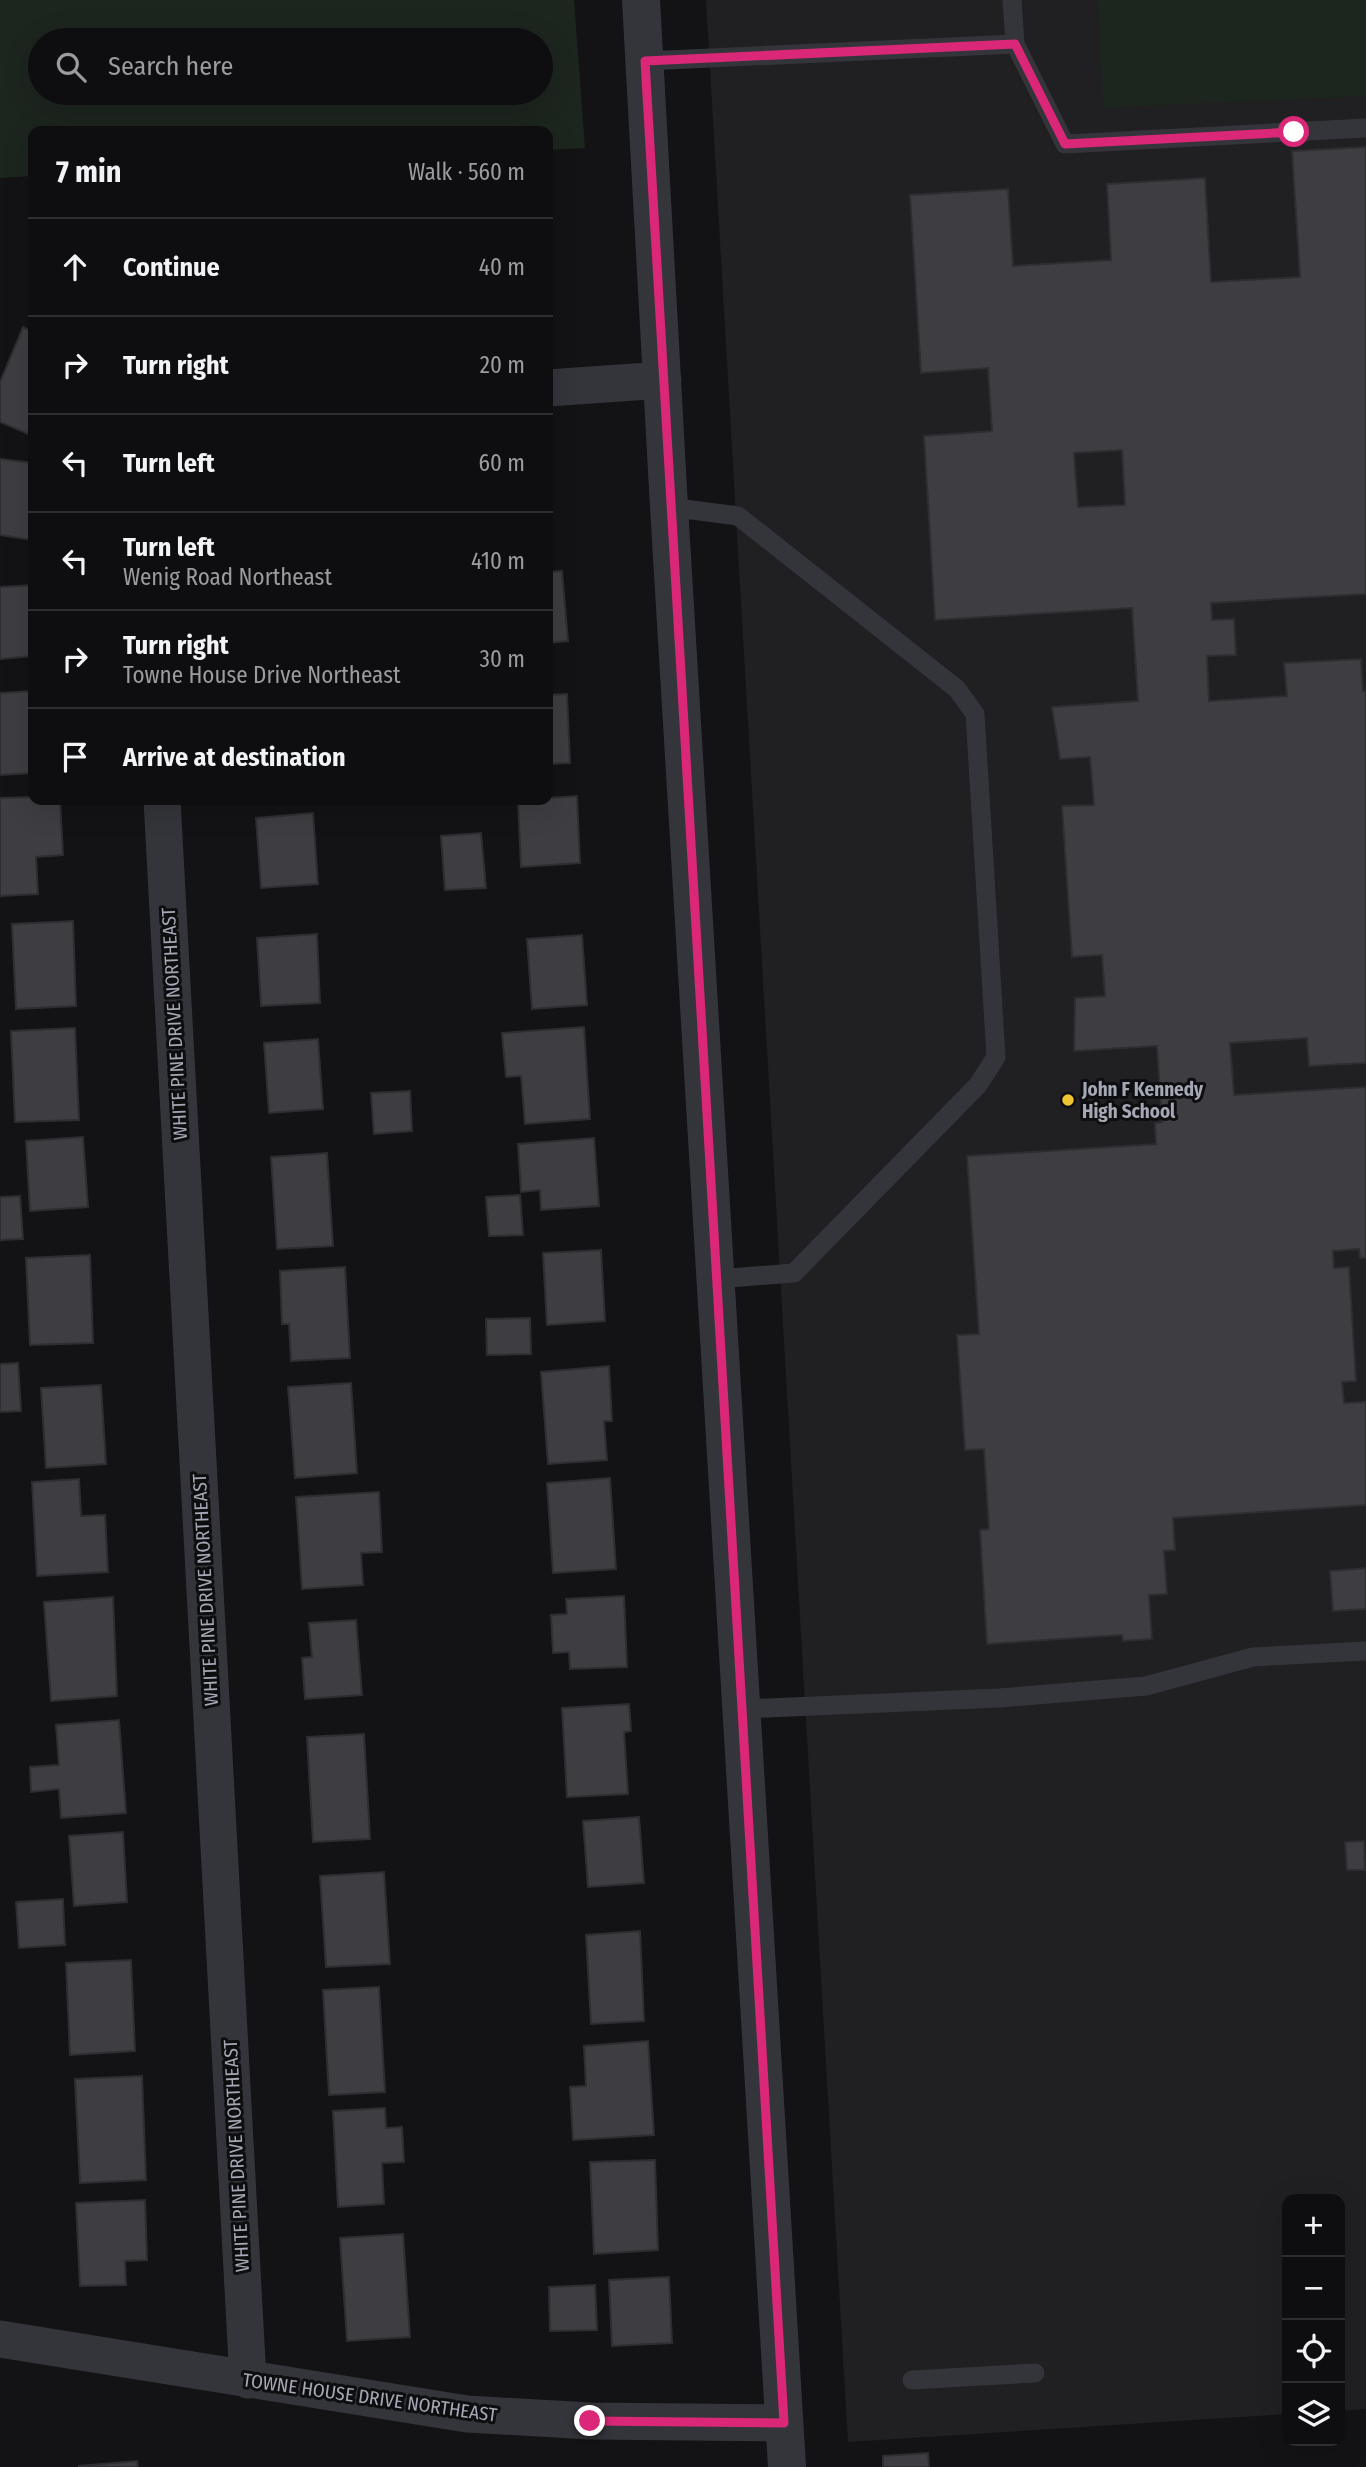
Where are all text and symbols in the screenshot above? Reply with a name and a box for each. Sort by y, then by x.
search box [28,28,553,105]
icon: search [52,48,90,86]
text: Search here [108,51,233,82]
route start [1278,116,1309,147]
text: 7 min [56,154,121,190]
text: Walk · 560 m [408,158,525,186]
icon: ahead [56,248,94,286]
text: Continue [123,252,220,283]
text: 40 m [479,253,525,281]
icon: right [56,346,94,384]
text: Turn right [123,350,229,381]
text: 20 m [480,351,525,379]
icon: left [56,444,94,482]
text: Turn left [123,448,215,479]
text: 60 m [479,449,525,477]
text: Turn left [123,532,215,563]
icon: left [56,542,94,580]
text: 410 m [471,547,525,575]
text: Wenig Road Northeast [123,563,332,591]
text: Turn right [123,630,229,661]
icon: right [56,640,94,678]
text: 30 m [480,645,525,673]
text: Towne House Drive Northeast [123,661,401,689]
icon: arrive [56,738,94,776]
text: Arrive at destination [123,742,346,773]
street label: WHITE PINE DRIVE NORTHEAST [157,907,192,1141]
place label: John F Kennedy High School [1081,1078,1204,1123]
marker: John F Kennedy High School [1060,1092,1076,1108]
street label: WHITE PINE DRIVE NORTHEAST [188,1473,223,1707]
street label: WHITE PINE DRIVE NORTHEAST [219,2039,254,2273]
map controls [1282,2194,1345,2446]
button: + [1282,2194,1345,2257]
button: − [1282,2257,1345,2320]
button: locate [1282,2320,1345,2383]
street label: TOWNE HOUSE DRIVE NORTHEAST [241,2368,499,2427]
button: layers [1282,2383,1345,2446]
route end [574,2405,605,2436]

